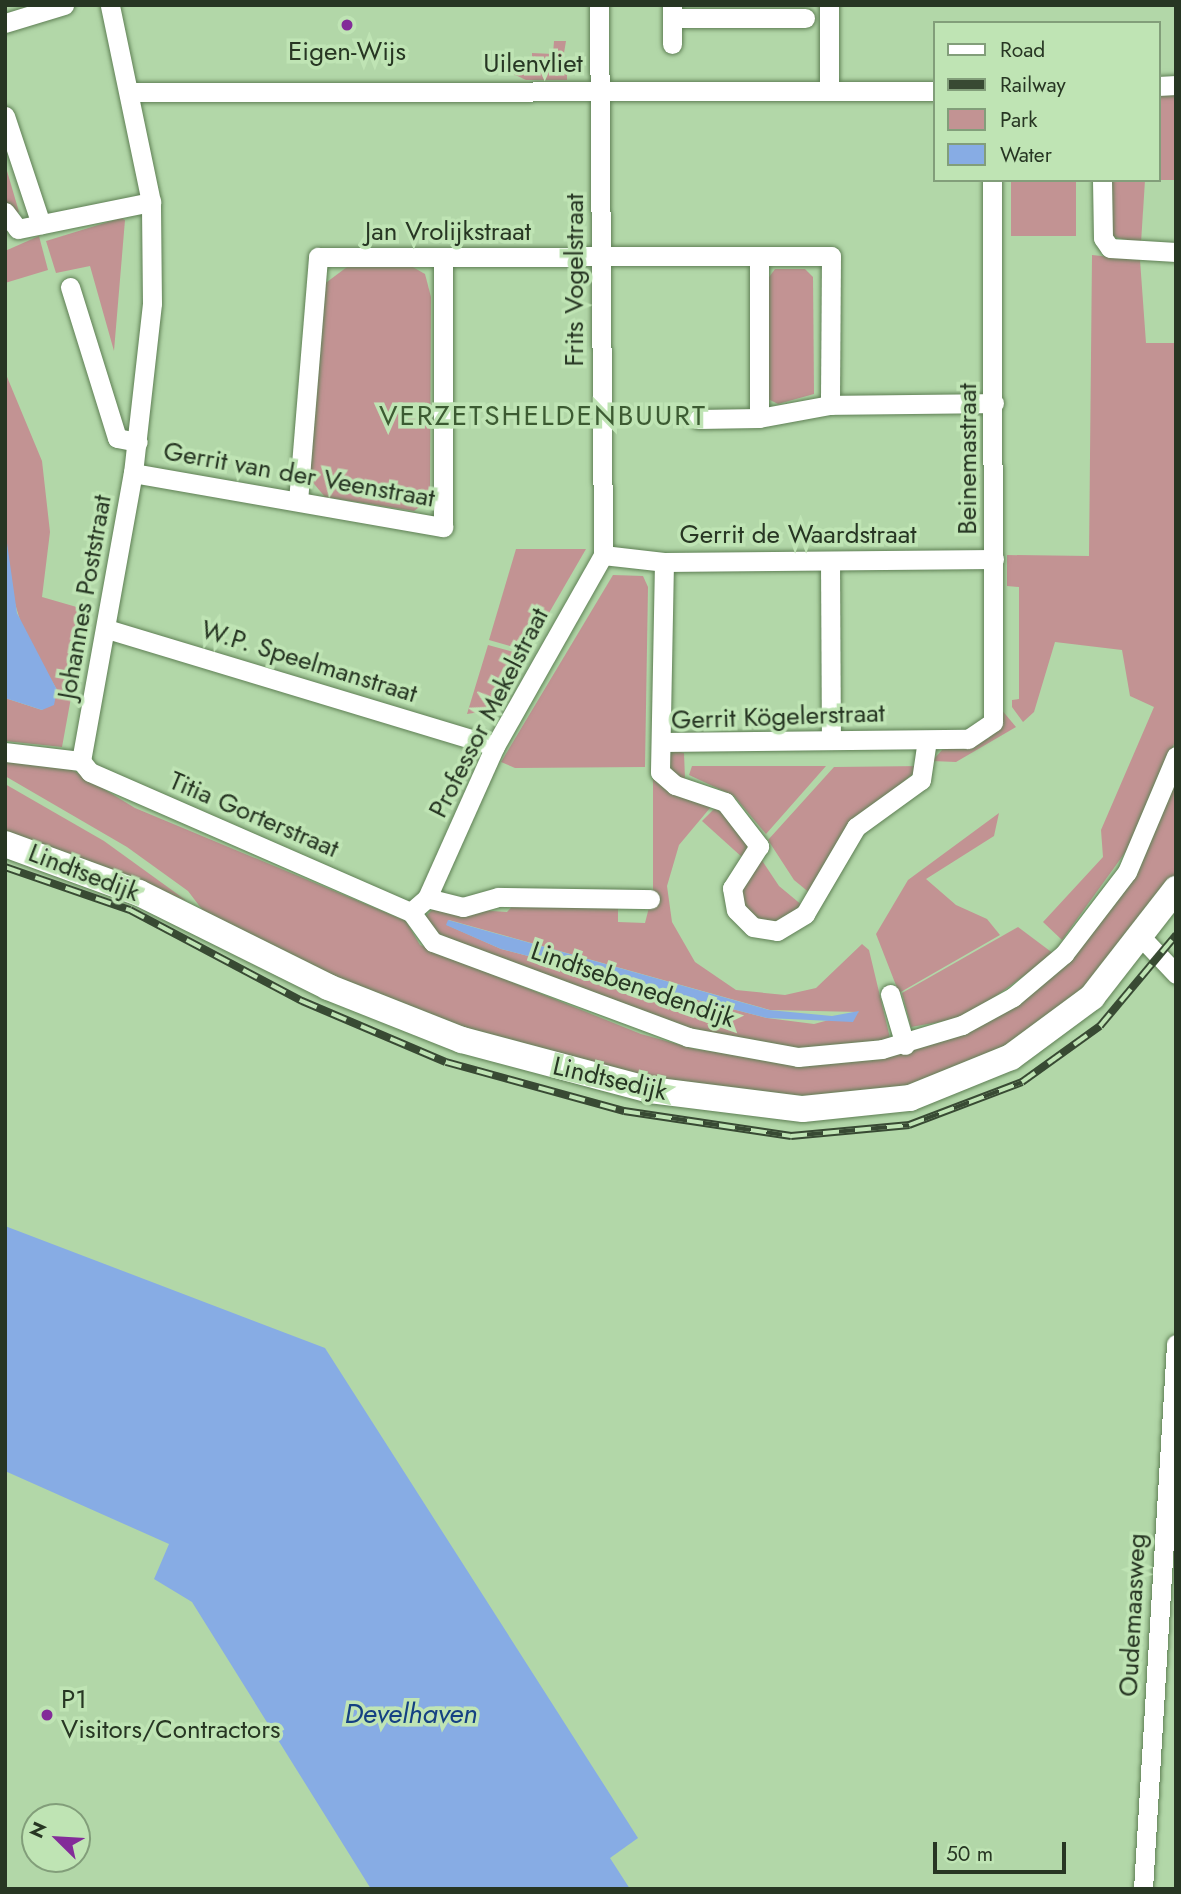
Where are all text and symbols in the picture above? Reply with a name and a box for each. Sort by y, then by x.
marker: Eigen-Wijs [339,17,355,33]
legend [932,21,1160,182]
text: Road [1000,35,1045,65]
place label: Eigen-Wijs [288,36,406,68]
street label: Uilenvliet [483,48,583,80]
text: Railway [1000,70,1066,100]
text: Park [1000,105,1037,135]
text: Water [1000,140,1052,170]
street label: Frits Vogelstraat [559,193,591,367]
street label: Jan Vrolijkstraat [365,216,531,248]
street label: Beinemastraat [952,383,984,535]
district label: VERZETSHELDENBUURT [381,399,705,433]
street label: Gerrit van der Veenstraat [161,436,437,514]
street label: Johannes Poststraat [52,492,118,702]
street label: Gerrit de Waardstraat [680,519,916,551]
street label: Professor Mekelstraat [423,603,555,823]
street label: W.P. Speelmanstraat [197,614,421,710]
street label: Gerrit Kögelerstraat [671,698,885,736]
street label: Titia Gorterstraat [165,765,343,865]
street label: Lindtsedijk [24,838,144,908]
street label: Lindtsebenedendijk [527,935,739,1035]
street label: Lindtsedijk [550,1051,670,1107]
street label: Oudemaasweg [1113,1533,1153,1697]
place label: P1 Visitors/Contractors [61,1684,281,1746]
water label: Develhaven [344,1697,478,1731]
marker: P1 Visitors/Contractors [39,1707,55,1723]
north arrow [21,1803,91,1873]
text: N [23,1818,54,1842]
scale bar [936,1828,1069,1872]
text: 50 m [946,1839,993,1869]

